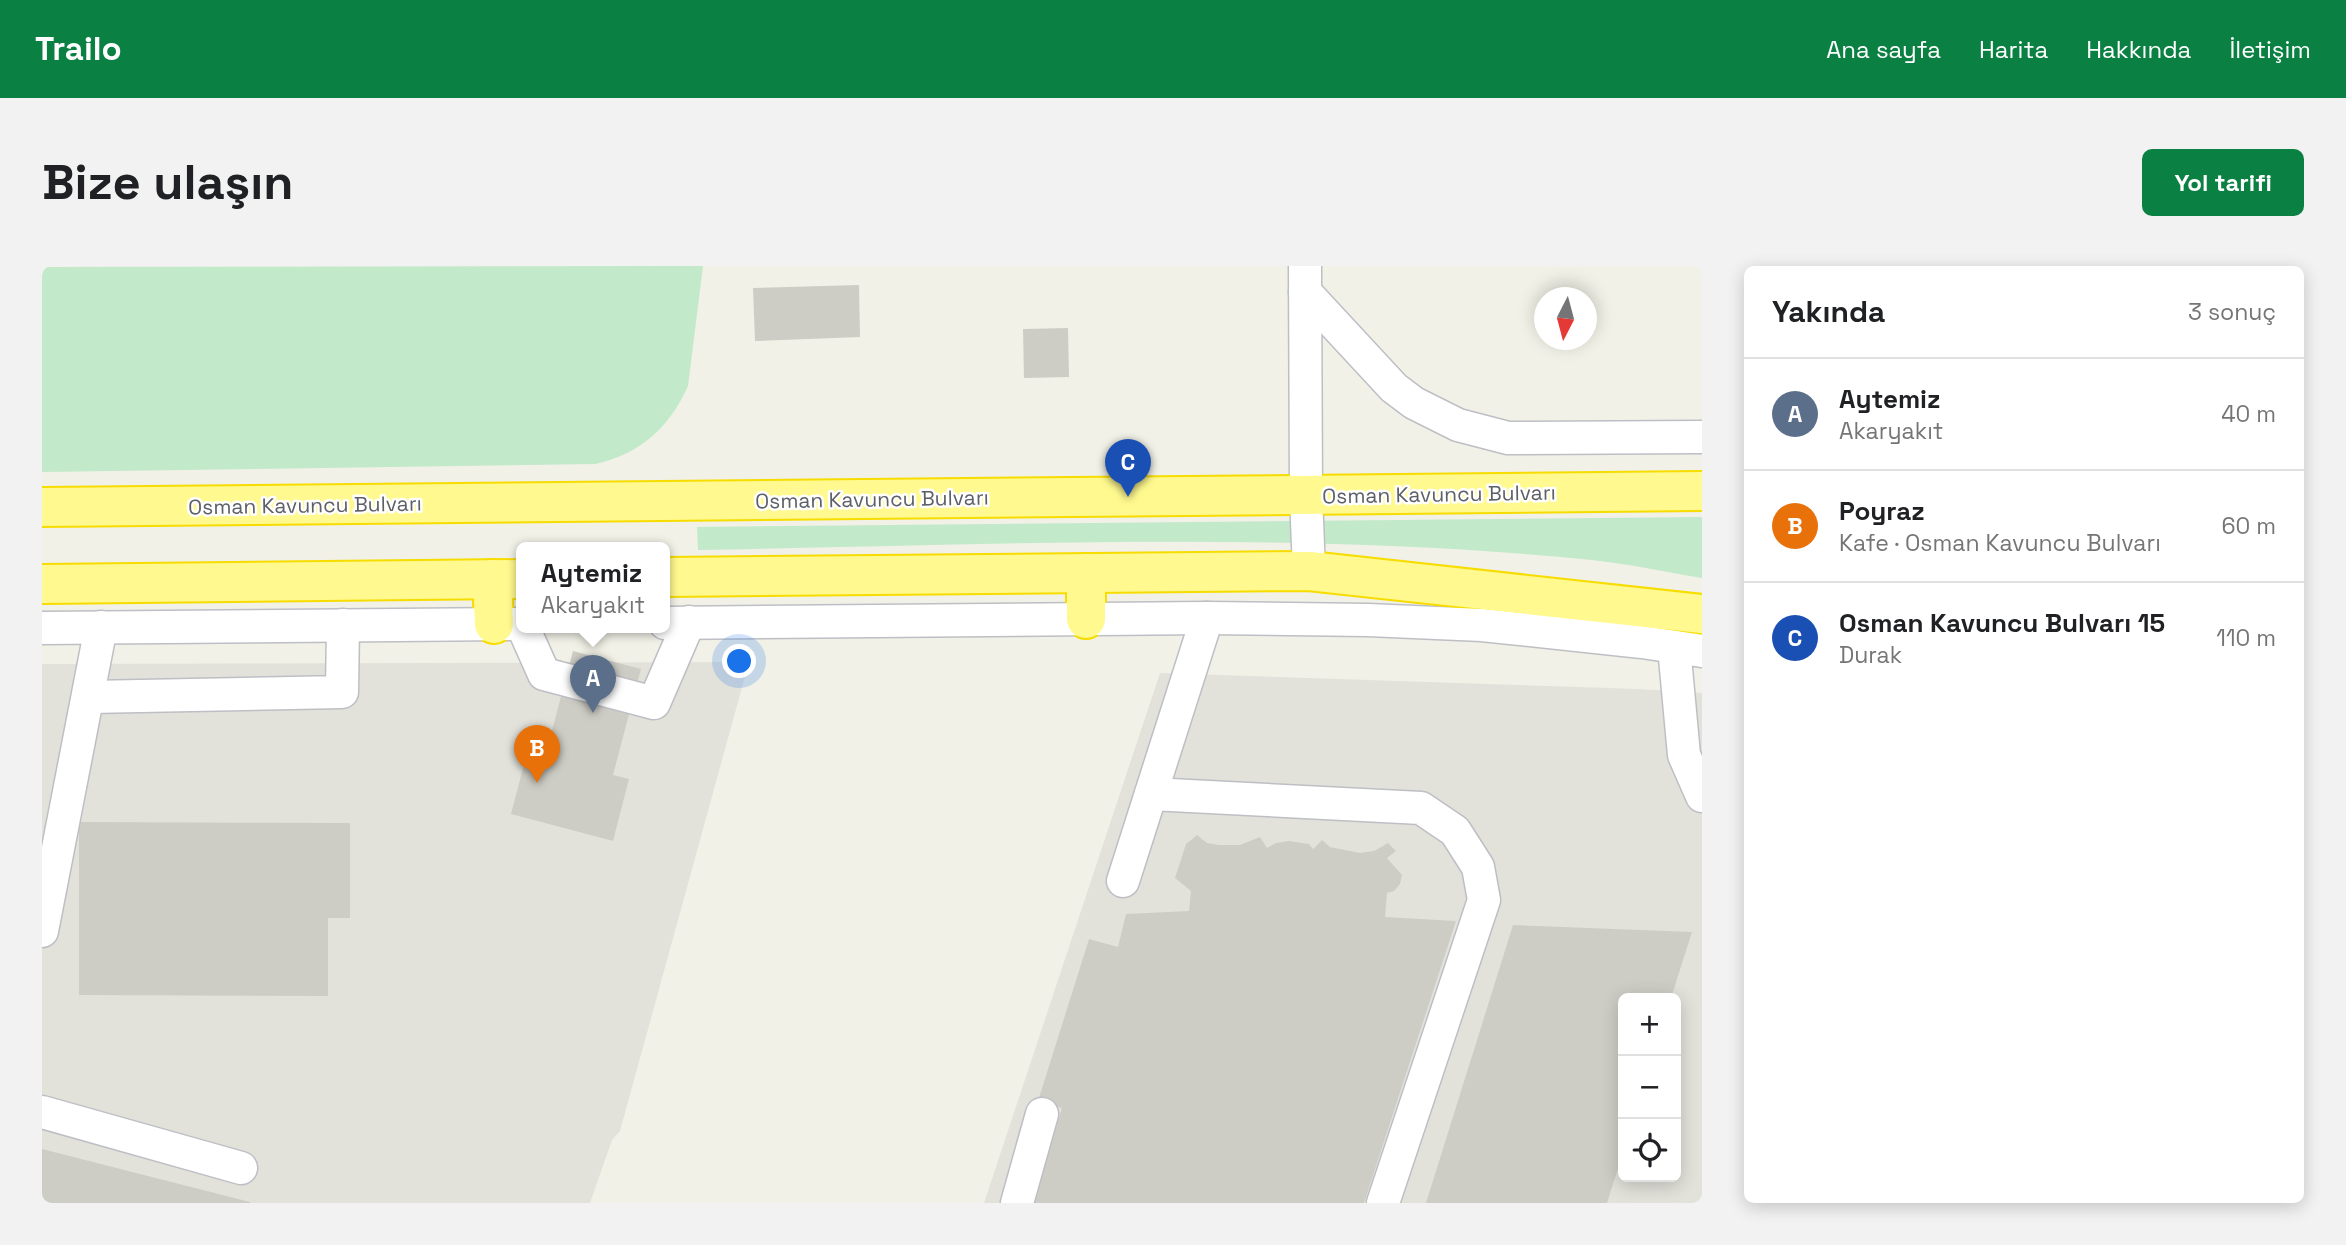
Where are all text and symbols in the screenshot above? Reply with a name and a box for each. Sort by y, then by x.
text: Trailo [35,28,122,70]
text: Ana sayfa [1826,34,1941,65]
text: Harita [1979,34,2048,65]
text: Hakkında [2086,34,2191,65]
text: İletişim [2229,34,2311,65]
button: Yol tarifi [2142,149,2304,216]
text: Bize ulaşın [42,151,294,213]
north arrow [1534,287,1597,350]
text: Yakında [1772,292,1885,331]
text: 3 sonuç [2188,297,2276,327]
text: Aytemiz [1839,382,1940,416]
text: A [1788,399,1802,429]
text: 40 m [2221,399,2276,429]
text: Akaryakıt [1839,416,1943,446]
pin: C [1105,439,1151,497]
street label: Osman Kavuncu Bulvarı [1322,478,1556,510]
street label: Osman Kavuncu Bulvarı [755,483,989,515]
street label: Osman Kavuncu Bulvarı [188,489,422,521]
text: Poyraz [1839,494,1925,528]
text: B [1787,511,1803,541]
text: 60 m [2221,511,2276,541]
text: Kafe · Osman Kavuncu Bulvarı [1839,528,2161,558]
popup [516,542,670,633]
text: Aytemiz [541,556,642,590]
text: Akaryakıt [541,590,645,620]
text: Osman Kavuncu Bulvarı 15 [1839,606,2165,640]
text: C [1788,623,1802,653]
text: 110 m [2216,623,2276,653]
text: Durak [1839,640,1902,670]
your location [722,644,756,678]
pin: A [570,655,616,713]
pin: B [514,725,560,783]
map controls [1618,993,1681,1182]
button: + [1618,993,1681,1056]
button: − [1618,1056,1681,1119]
button: locate [1618,1119,1681,1182]

